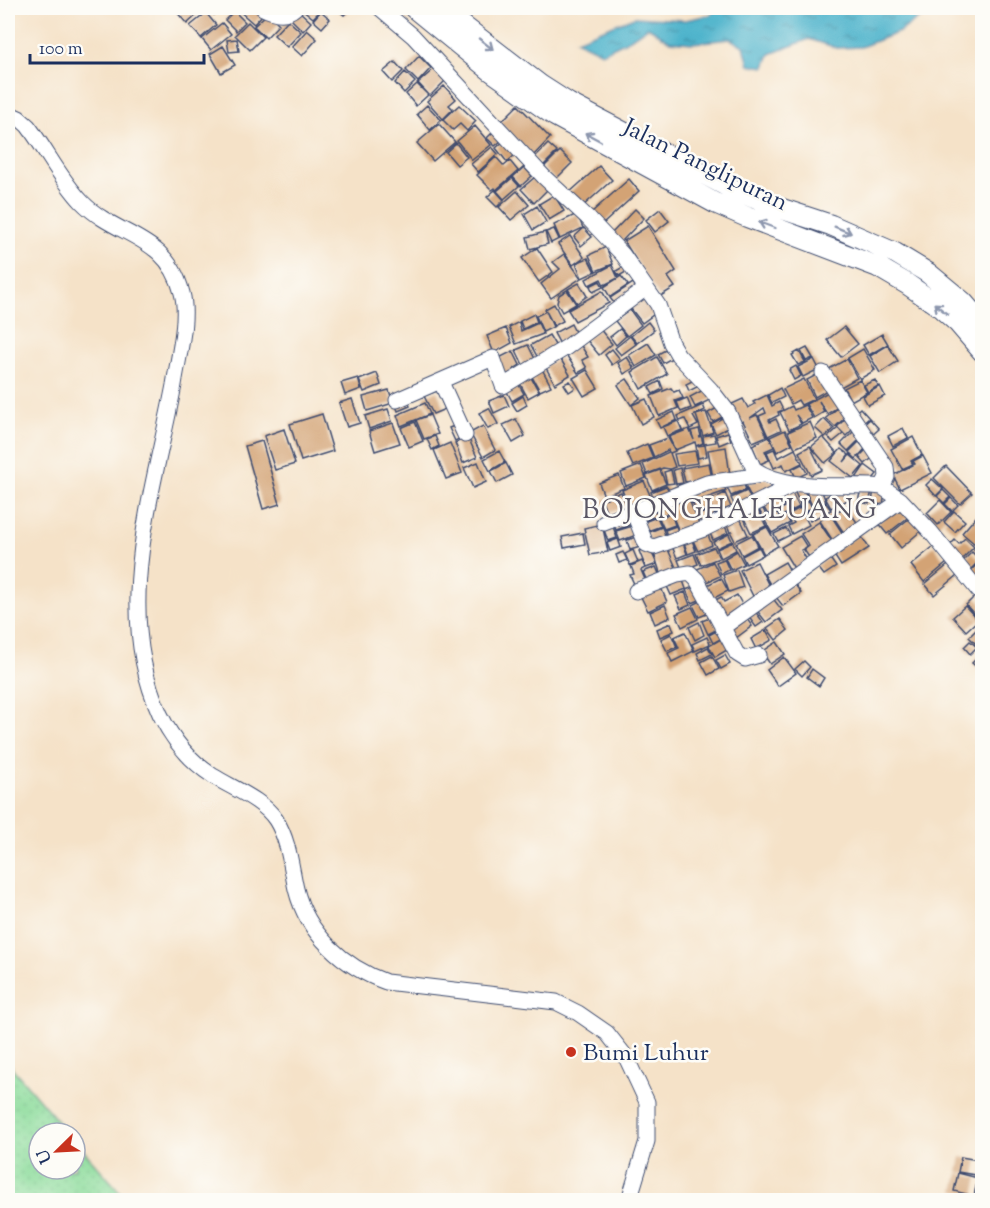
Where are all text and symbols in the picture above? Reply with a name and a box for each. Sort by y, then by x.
scale bar [30,27,204,65]
text: 100 m [39,37,83,63]
one-way arrow [478,37,494,50]
street label: Jalan Panglipuran [615,110,793,220]
one-way arrow [585,131,603,142]
one-way arrow [758,219,777,230]
one-way arrow [833,225,852,236]
one-way arrow [934,303,950,316]
district label: BOJONGHALEUANG [582,492,878,531]
place label: Bumi Luhur [583,1037,709,1071]
marker: Bumi Luhur [564,1045,578,1059]
north arrow [27,1121,87,1181]
text: U [32,1145,59,1167]

